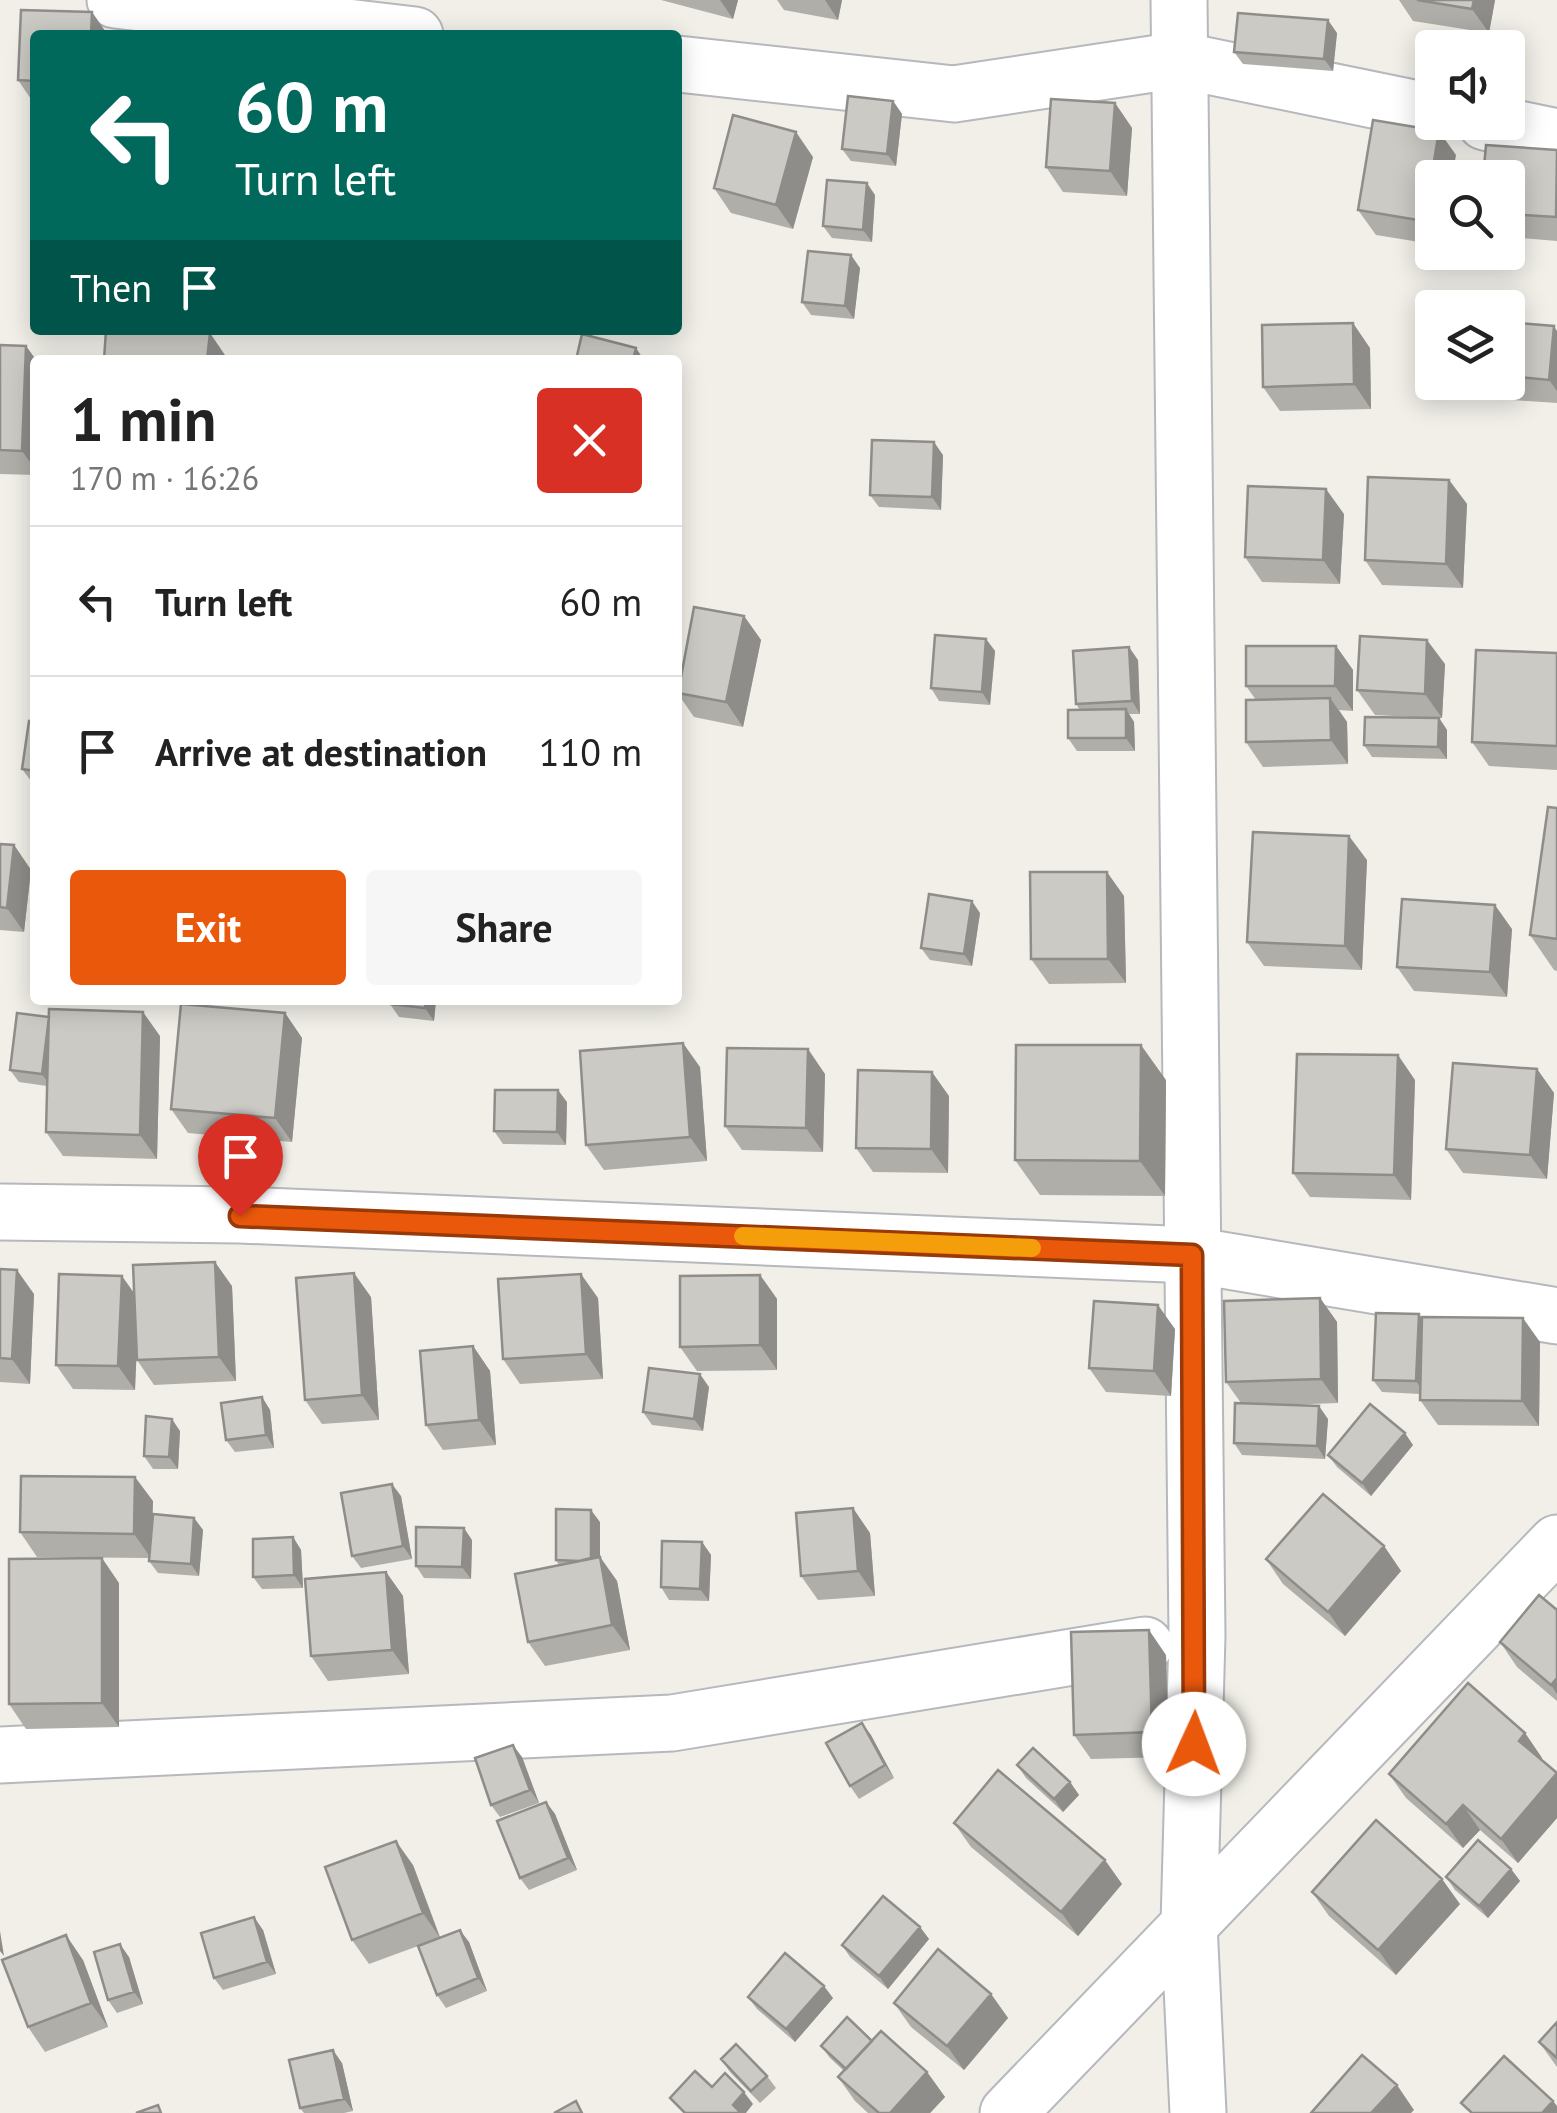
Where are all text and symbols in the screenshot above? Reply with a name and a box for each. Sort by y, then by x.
map controls [1415,30,1525,400]
button: sound [1415,30,1525,140]
text: 60 m [235,61,388,151]
icon: left [70,70,200,200]
text: Turn left [235,149,396,207]
button: search [1415,160,1525,270]
icon: arrive [172,260,227,315]
text: Then [70,263,152,312]
button: layers [1415,290,1525,400]
text: 1 min [70,380,216,458]
button: close [537,388,642,493]
text: 170 m · 16:26 [70,457,259,499]
icon: left [70,574,125,629]
text: Turn left [155,577,292,626]
text: 60 m [560,577,642,626]
icon: arrive [70,724,125,779]
text: Arrive at destination [155,727,487,776]
text: 110 m [539,727,642,776]
button: Exit [70,870,346,985]
button: Share [366,870,642,985]
pin [198,1114,283,1217]
icon: arrive [213,1129,268,1184]
position arrow [1142,1692,1246,1796]

